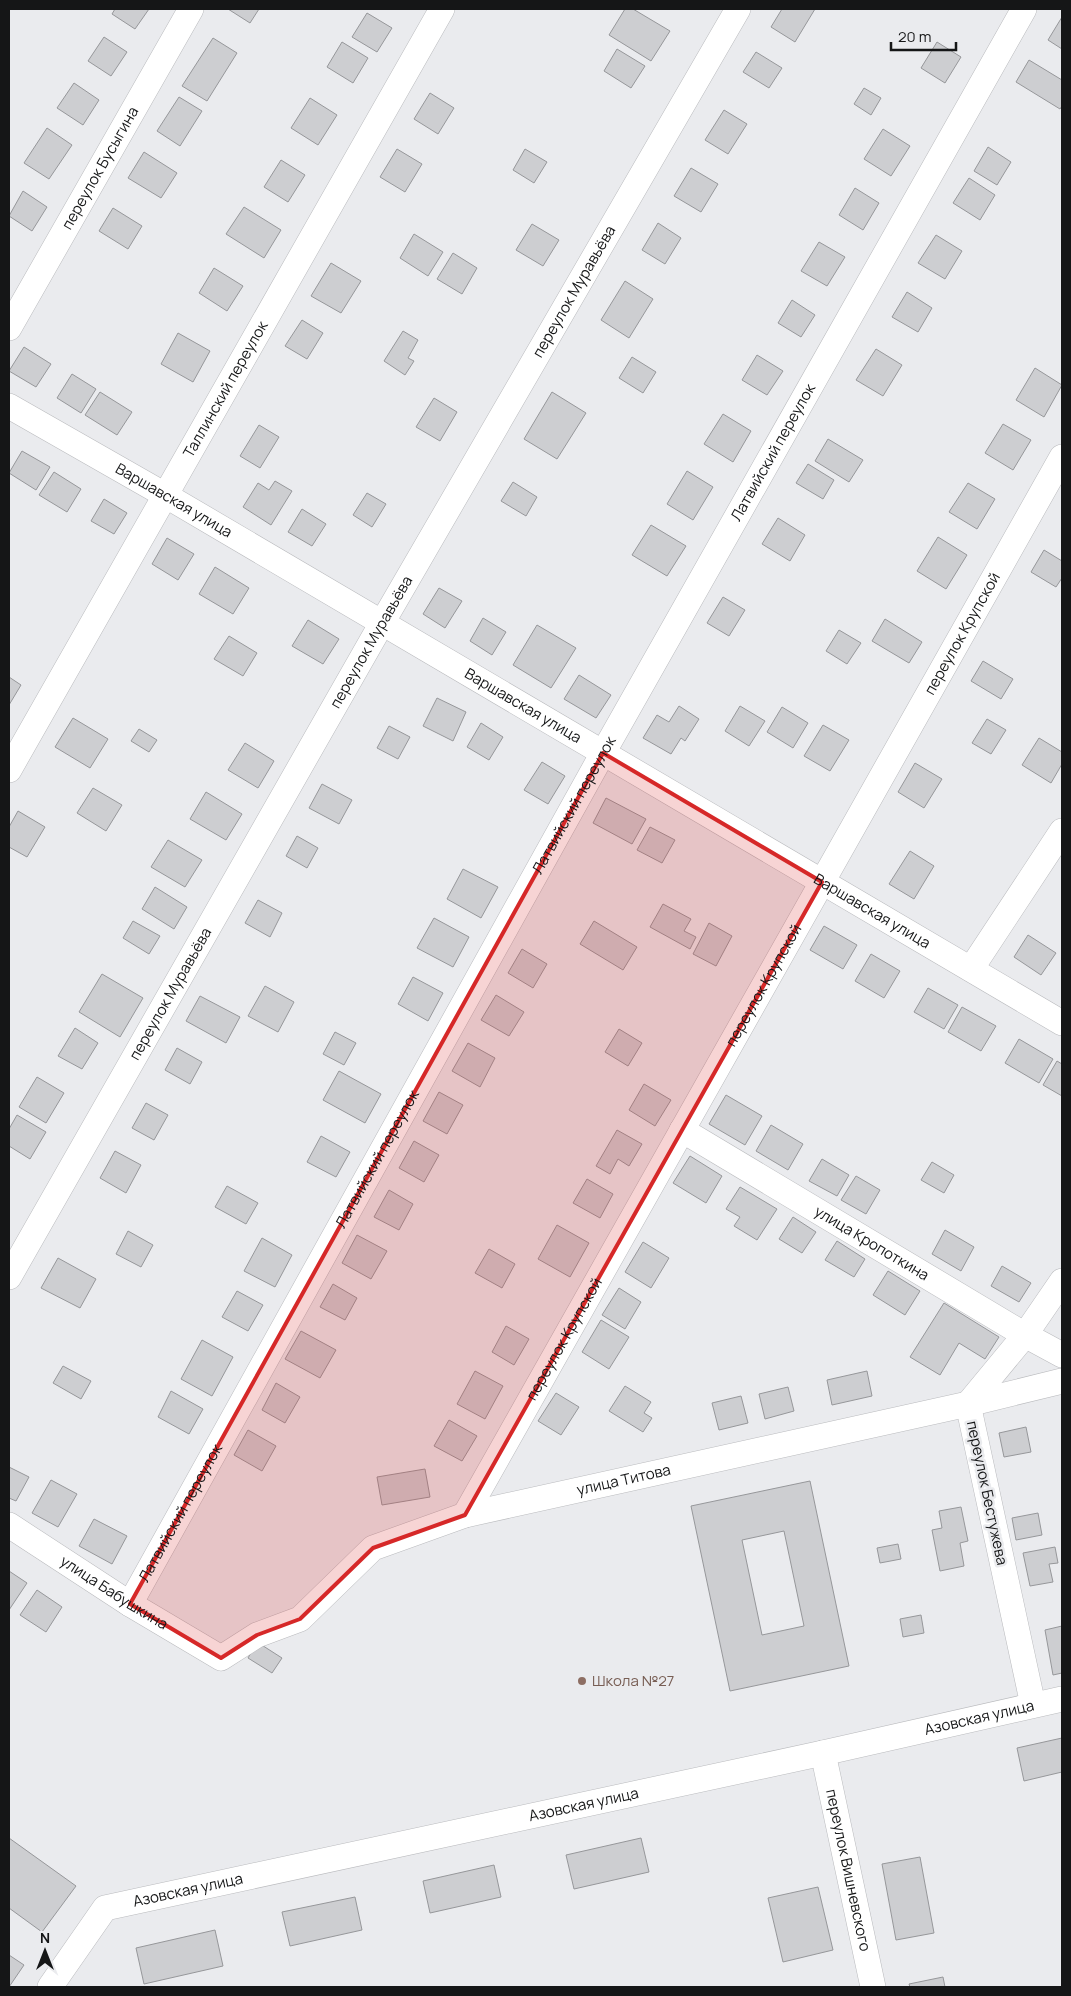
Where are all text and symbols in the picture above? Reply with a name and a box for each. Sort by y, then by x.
scale bar [891,20,956,52]
text: 20 m [898,26,931,47]
street label: переулок Бусыгина [56,103,143,233]
street label: переулок Муравьёва [527,221,620,361]
street label: Таллинский переулок [178,316,273,461]
street label: Латвийский переулок [725,379,820,525]
street label: Варшавская улица [112,458,236,542]
street label: переулок Крупской [919,568,1005,698]
street label: переулок Муравьёва [325,572,417,712]
street label: Варшавская улица [461,663,585,748]
street label: Латвийский переулок [527,732,621,878]
street label: Варшавская улица [810,868,934,953]
street label: переулок Крупской [720,920,806,1050]
street label: переулок Муравьёва [124,923,216,1064]
street label: Латвийский переулок [330,1086,424,1232]
street label: улица Кропоткина [811,1201,933,1285]
street label: переулок Крупской [521,1274,607,1404]
street label: переулок Бестужева [962,1419,1013,1567]
street label: Латвийский переулок [133,1440,227,1586]
street label: улица Титова [575,1459,673,1500]
street label: улица Бабушкина [56,1550,172,1634]
place label: Школа №27 [592,1670,674,1691]
marker: Школа №27 [576,1675,588,1687]
street label: Азовская улица [922,1695,1036,1740]
street label: Азовская улица [527,1782,641,1826]
street label: переулок Вишневского [821,1787,876,1953]
street label: Азовская улица [131,1868,245,1912]
north arrow [20,1926,70,1976]
text: N [40,1928,50,1947]

